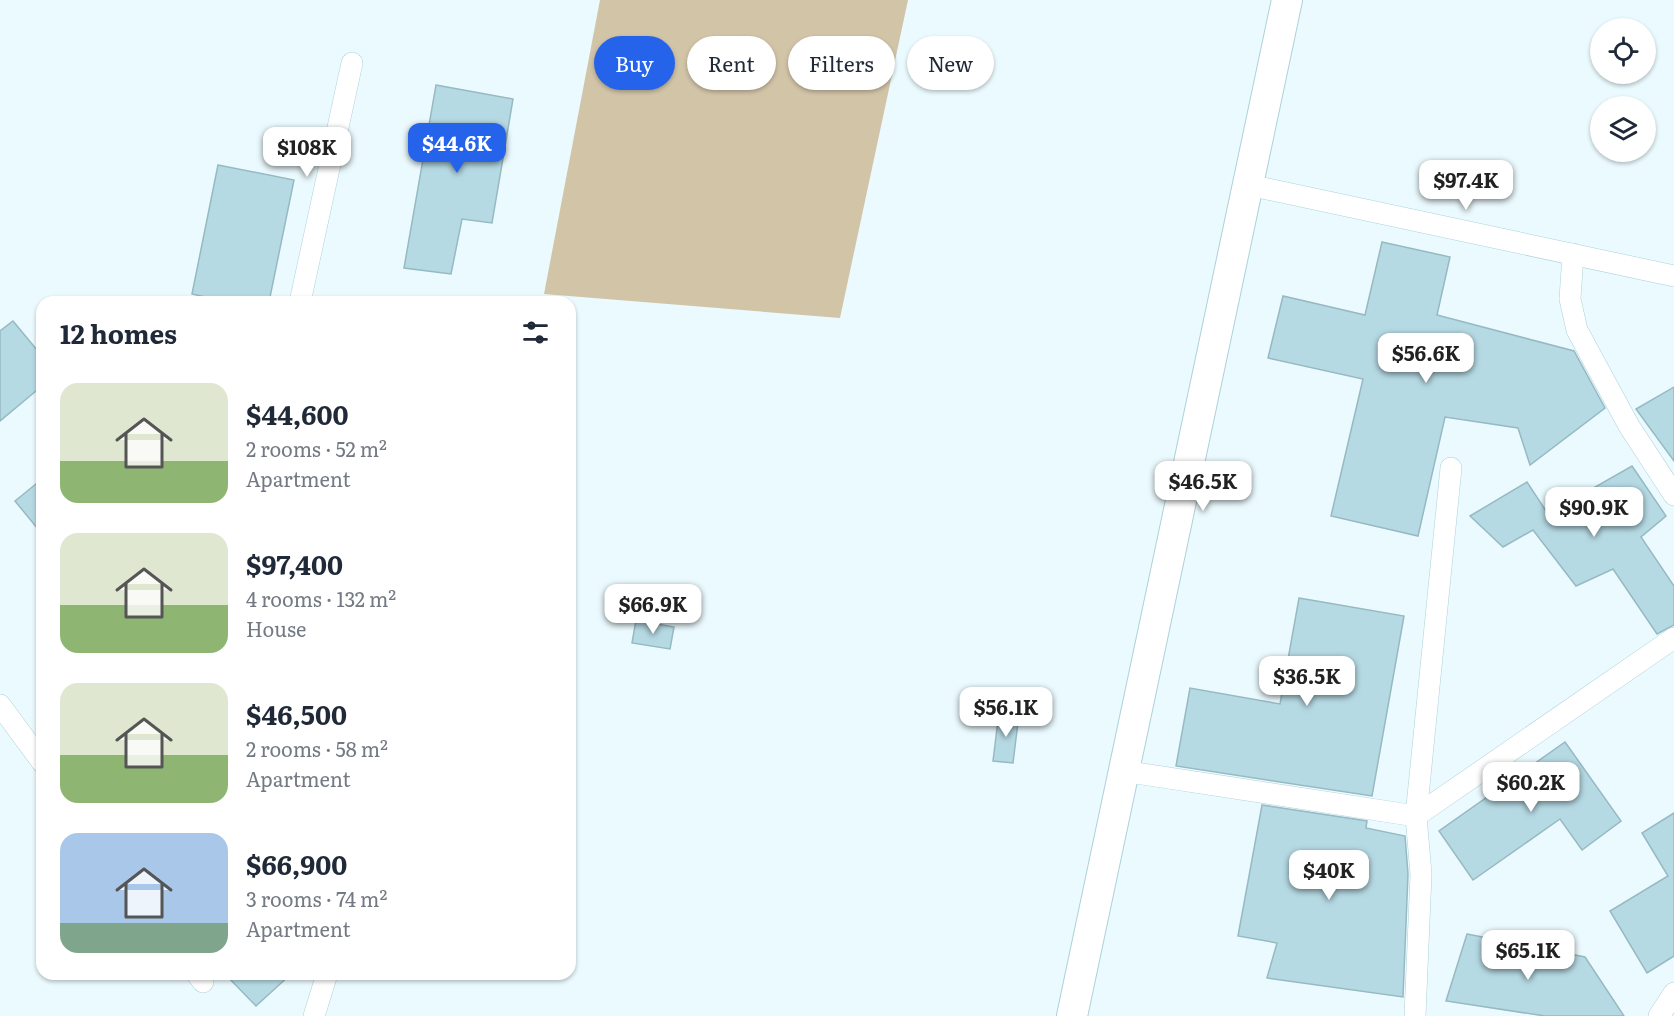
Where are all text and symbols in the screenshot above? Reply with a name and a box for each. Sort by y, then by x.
map controls [1590,18,1656,162]
button: locate [1590,18,1656,84]
chip: Buy [594,36,675,90]
chip: Rent [687,36,776,90]
chip: Filters [788,36,895,90]
chip: New [907,36,994,90]
button: layers [1590,96,1656,162]
pin: $44.6K [408,123,506,174]
pin: $108K [265,127,349,178]
text: $44.6K [422,127,492,157]
text: $108K [277,131,337,161]
pin: $97.4K [1417,160,1515,211]
text: $97.4K [1433,164,1499,194]
text: 12 homes [60,313,177,352]
icon: filters [519,316,552,349]
pin: $56.6K [1377,333,1475,384]
text: $56.6K [1392,337,1460,367]
text: $44,600 [246,394,349,433]
icon: home [108,407,180,479]
text: 2 rooms · 52 m² [246,433,387,463]
pin: $46.5K [1154,461,1252,512]
text: Apartment [246,463,351,493]
text: $46.5K [1169,465,1237,495]
pin: $90.9K [1545,487,1643,538]
text: $90.9K [1559,491,1629,521]
text: $97,400 [246,544,343,583]
icon: home [108,557,180,629]
text: 4 rooms · 132 m² [246,583,396,613]
pin: $66.9K [604,584,702,635]
text: $66.9K [618,588,688,618]
text: House [246,613,306,643]
pin: $36.5K [1258,656,1356,707]
text: $36.5K [1273,660,1341,690]
pin: $56.1K [957,687,1055,738]
text: $56.1K [974,691,1039,721]
text: $46,500 [246,694,347,733]
icon: home [108,707,180,779]
text: 2 rooms · 58 m² [246,733,388,763]
pin: $60.2K [1482,762,1580,813]
text: Apartment [246,763,351,793]
text: $60.2K [1497,766,1565,796]
text: $66,900 [246,844,347,883]
pin: $40K [1293,850,1365,901]
text: $40K [1303,854,1355,884]
icon: home [108,857,180,929]
text: 3 rooms · 74 m² [246,883,387,913]
text: Apartment [246,913,351,943]
pin: $65.1K [1479,930,1577,981]
text: $65.1K [1496,934,1560,964]

